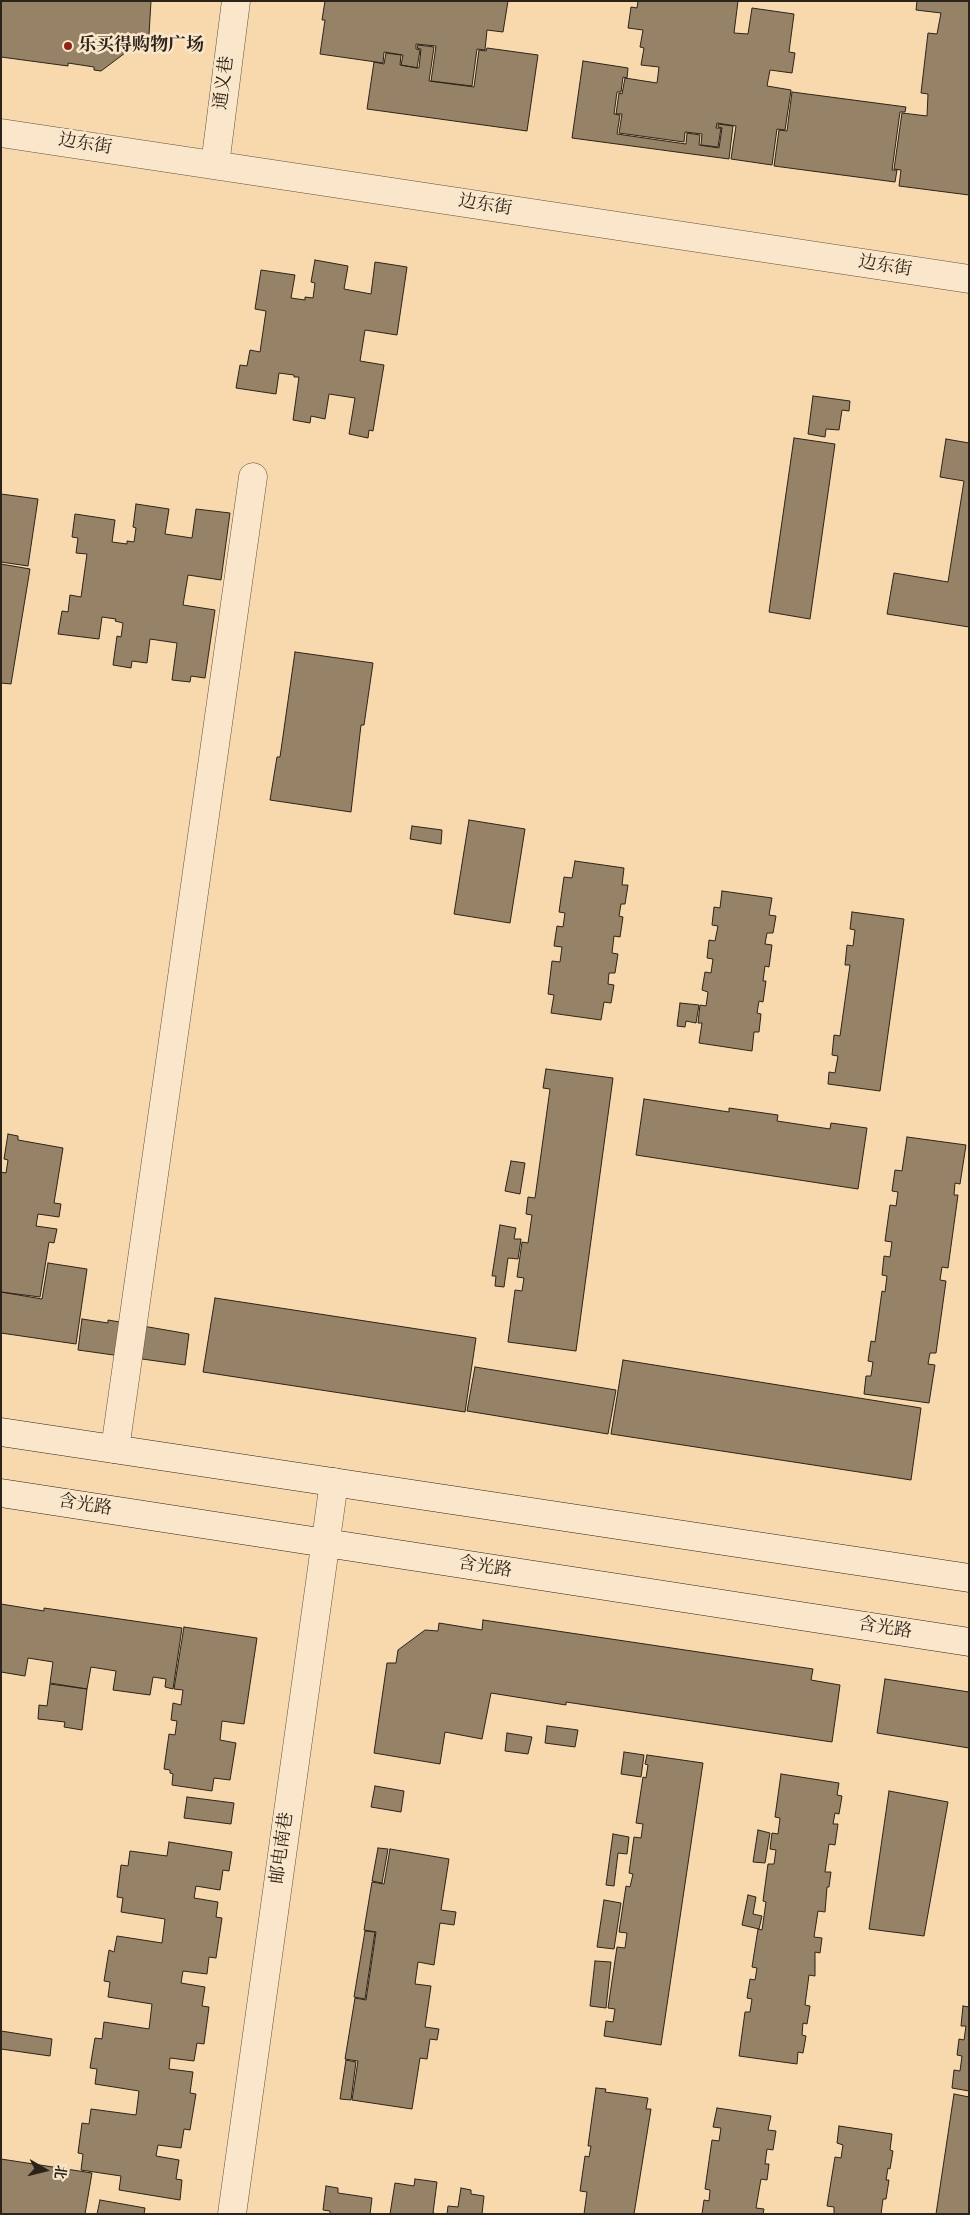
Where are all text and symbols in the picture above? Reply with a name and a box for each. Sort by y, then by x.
place label: 乐买得购物广场 [78,35,204,57]
marker: 乐买得购物广场 [62,40,74,52]
street label: 通义巷 [211,55,239,111]
street label: 边东街 [57,130,113,160]
street label: 边东街 [457,191,513,221]
street label: 边东街 [857,252,913,282]
street label: 含光路 [57,1491,113,1521]
street label: 含光路 [457,1553,513,1583]
street label: 含光路 [857,1614,913,1644]
street label: 邮电南巷 [267,1811,299,1885]
north arrow [20,2145,70,2195]
text: 北 [51,2164,70,2180]

